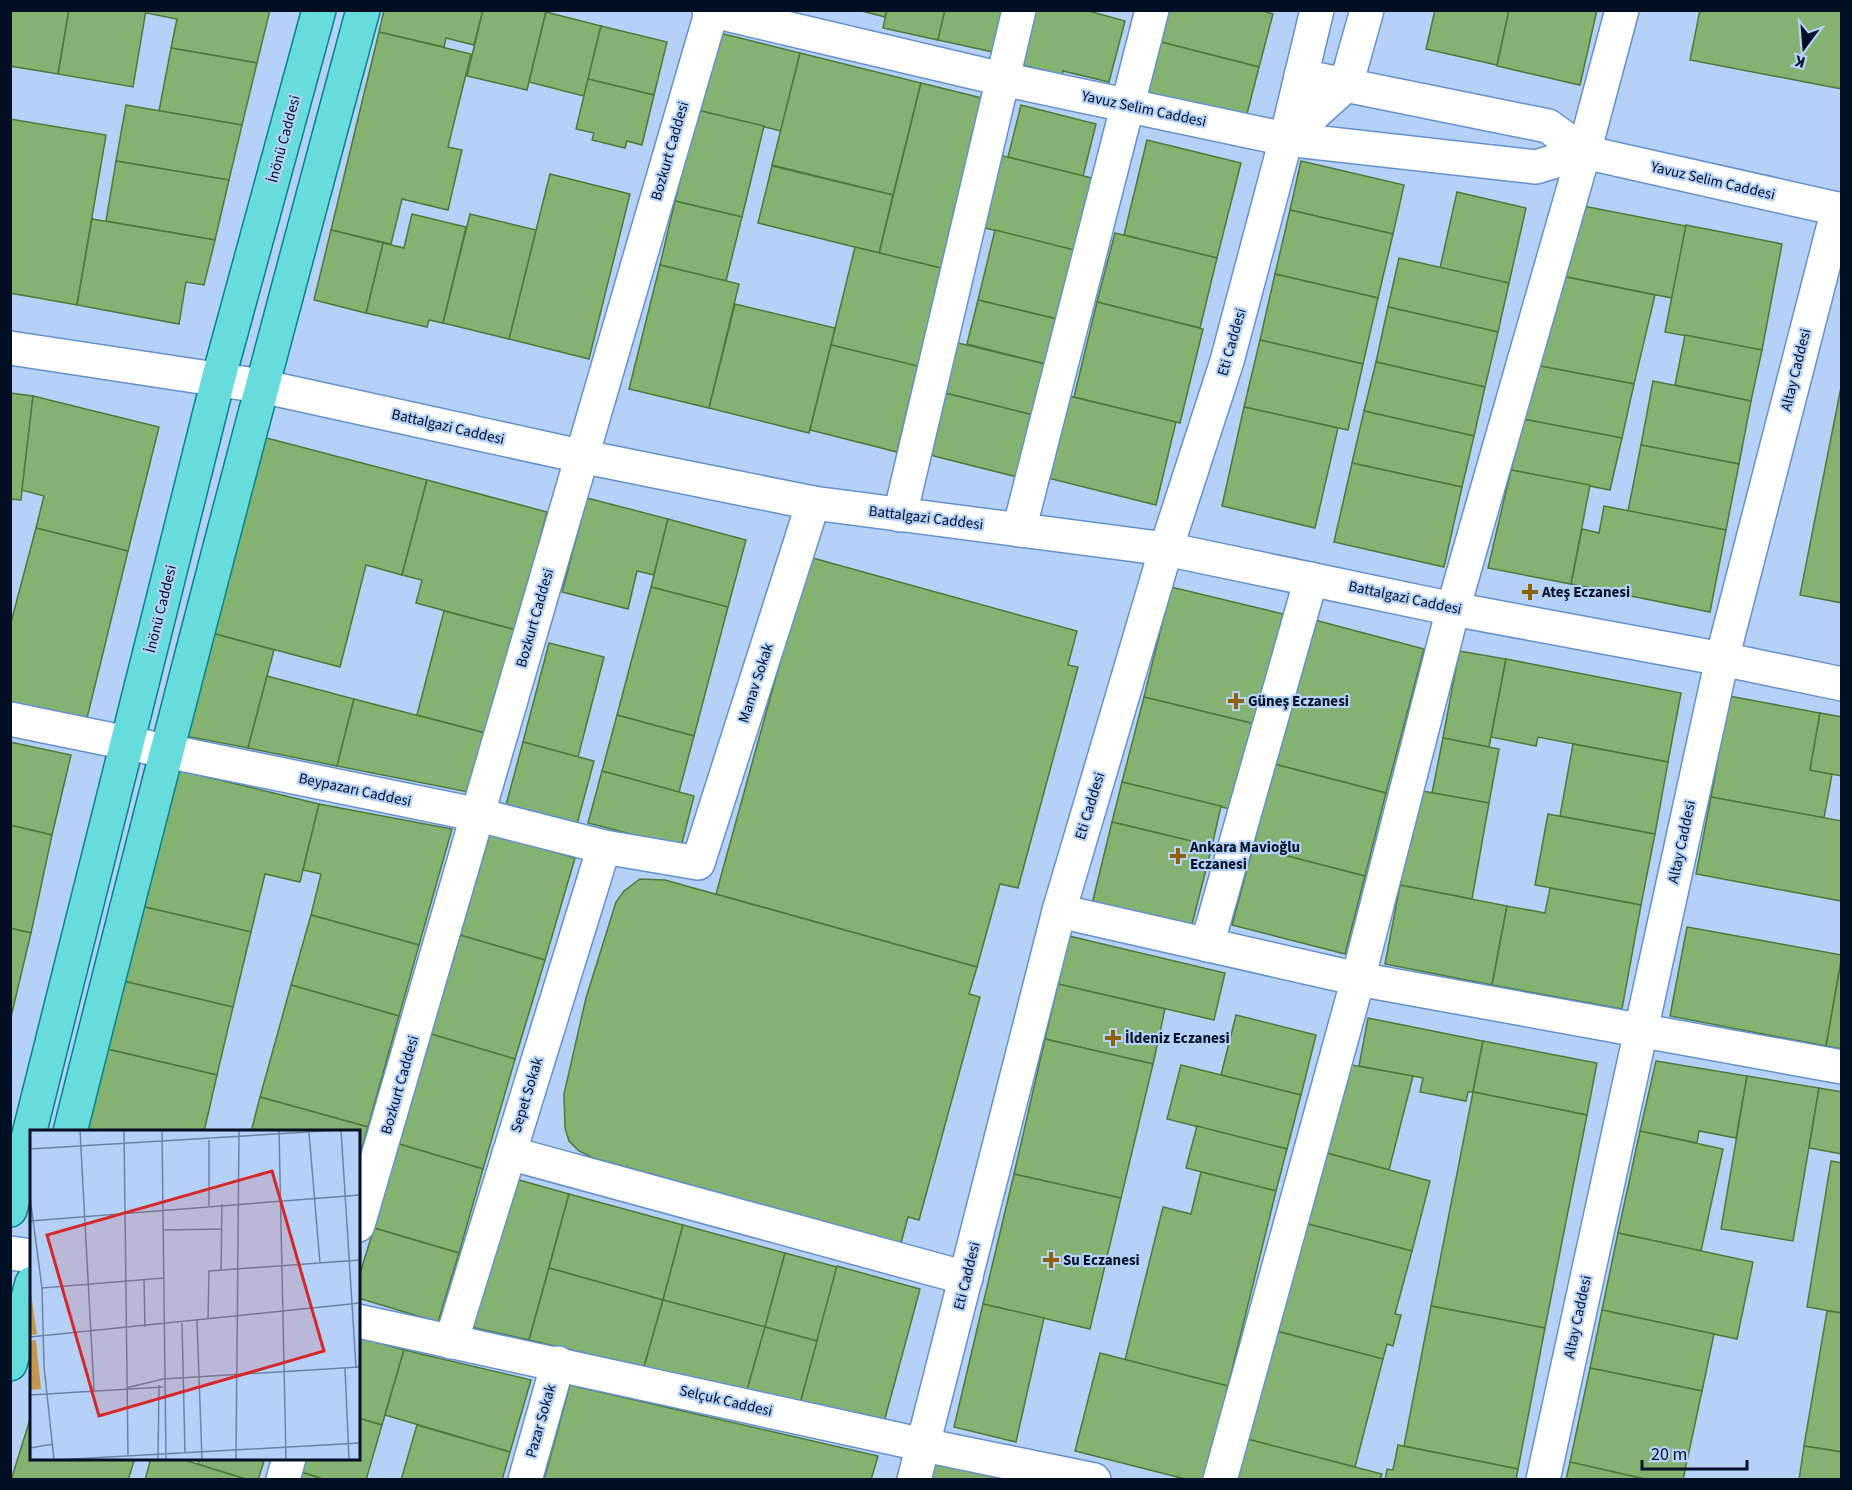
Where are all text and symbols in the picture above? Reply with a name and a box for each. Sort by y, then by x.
north arrow [1774,18,1834,78]
text: K [1792,49,1808,73]
street label: Yavuz Selim Caddesi [1079,85,1208,132]
street label: İnönü Caddesi [262,93,306,185]
street label: Bozkurt Caddesi [646,99,694,203]
street label: Yavuz Selim Caddesi [1648,156,1777,205]
street label: Eti Caddesi [1212,306,1252,378]
street label: Altay Caddesi [1776,326,1816,414]
street label: Battalgazi Caddesi [390,404,506,450]
street label: Battalgazi Caddesi [868,501,984,535]
street label: İnönü Caddesi [140,563,182,655]
street label: Bozkurt Caddesi [511,566,559,670]
street label: Battalgazi Caddesi [1346,576,1464,620]
place label: Ateş Eczanesi [1541,582,1630,603]
marker: Ateş Eczanesi [1523,585,1537,599]
street label: Manav Sokak [733,640,779,726]
place label: Güneş Eczanesi [1248,691,1349,712]
marker: Güneş Eczanesi [1229,694,1243,708]
street label: Beypazarı Caddesi [297,768,413,812]
street label: Eti Caddesi [1070,770,1110,842]
street label: Altay Caddesi [1663,798,1701,886]
place label: Ankara Mavioğlu Eczanesi [1189,837,1300,875]
marker: Ankara Mavioğlu Eczanesi [1171,849,1185,863]
place label: İldeniz Eczanesi [1125,1028,1230,1049]
marker: İldeniz Eczanesi [1106,1031,1120,1045]
street label: Bozkurt Caddesi [376,1033,424,1137]
street label: Sepet Sokak [506,1054,549,1135]
inset map [30,1130,360,1460]
street label: Eti Caddesi [948,1240,986,1312]
place label: Su Eczanesi [1063,1250,1140,1271]
marker: Su Eczanesi [1044,1253,1058,1267]
street label: Altay Caddesi [1559,1273,1597,1361]
street label: Selçuk Caddesi [677,1380,775,1422]
street label: Pazar Sokak [520,1381,562,1460]
scale bar [1642,1433,1747,1471]
text: 20 m [1651,1442,1687,1467]

